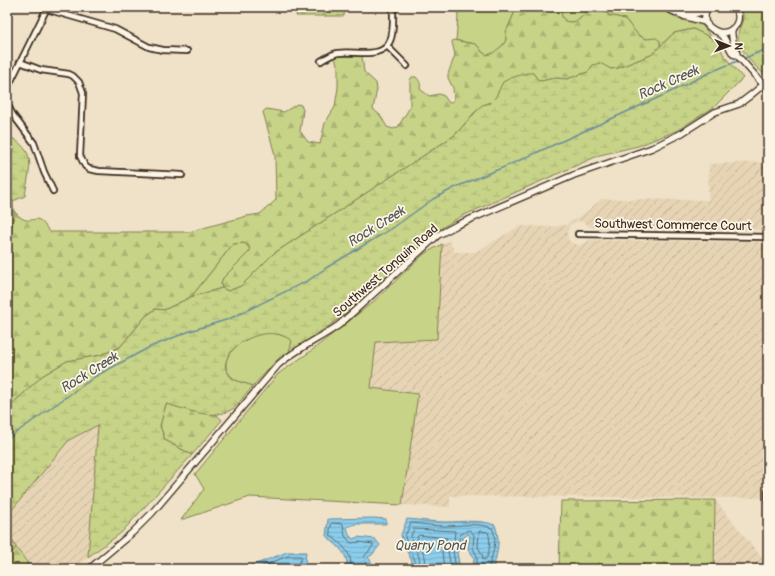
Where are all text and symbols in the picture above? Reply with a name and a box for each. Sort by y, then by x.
north arrow [709,26,749,66]
text: N [732,42,745,51]
water label: Rock Creek [635,61,702,103]
water label: Rock Creek [344,201,409,251]
street label: Southwest Commerce Court [594,216,753,234]
street label: Southwest Tonquin Road [330,221,442,321]
water label: Rock Creek [57,347,122,397]
water label: Quarry Pond [394,537,468,554]

